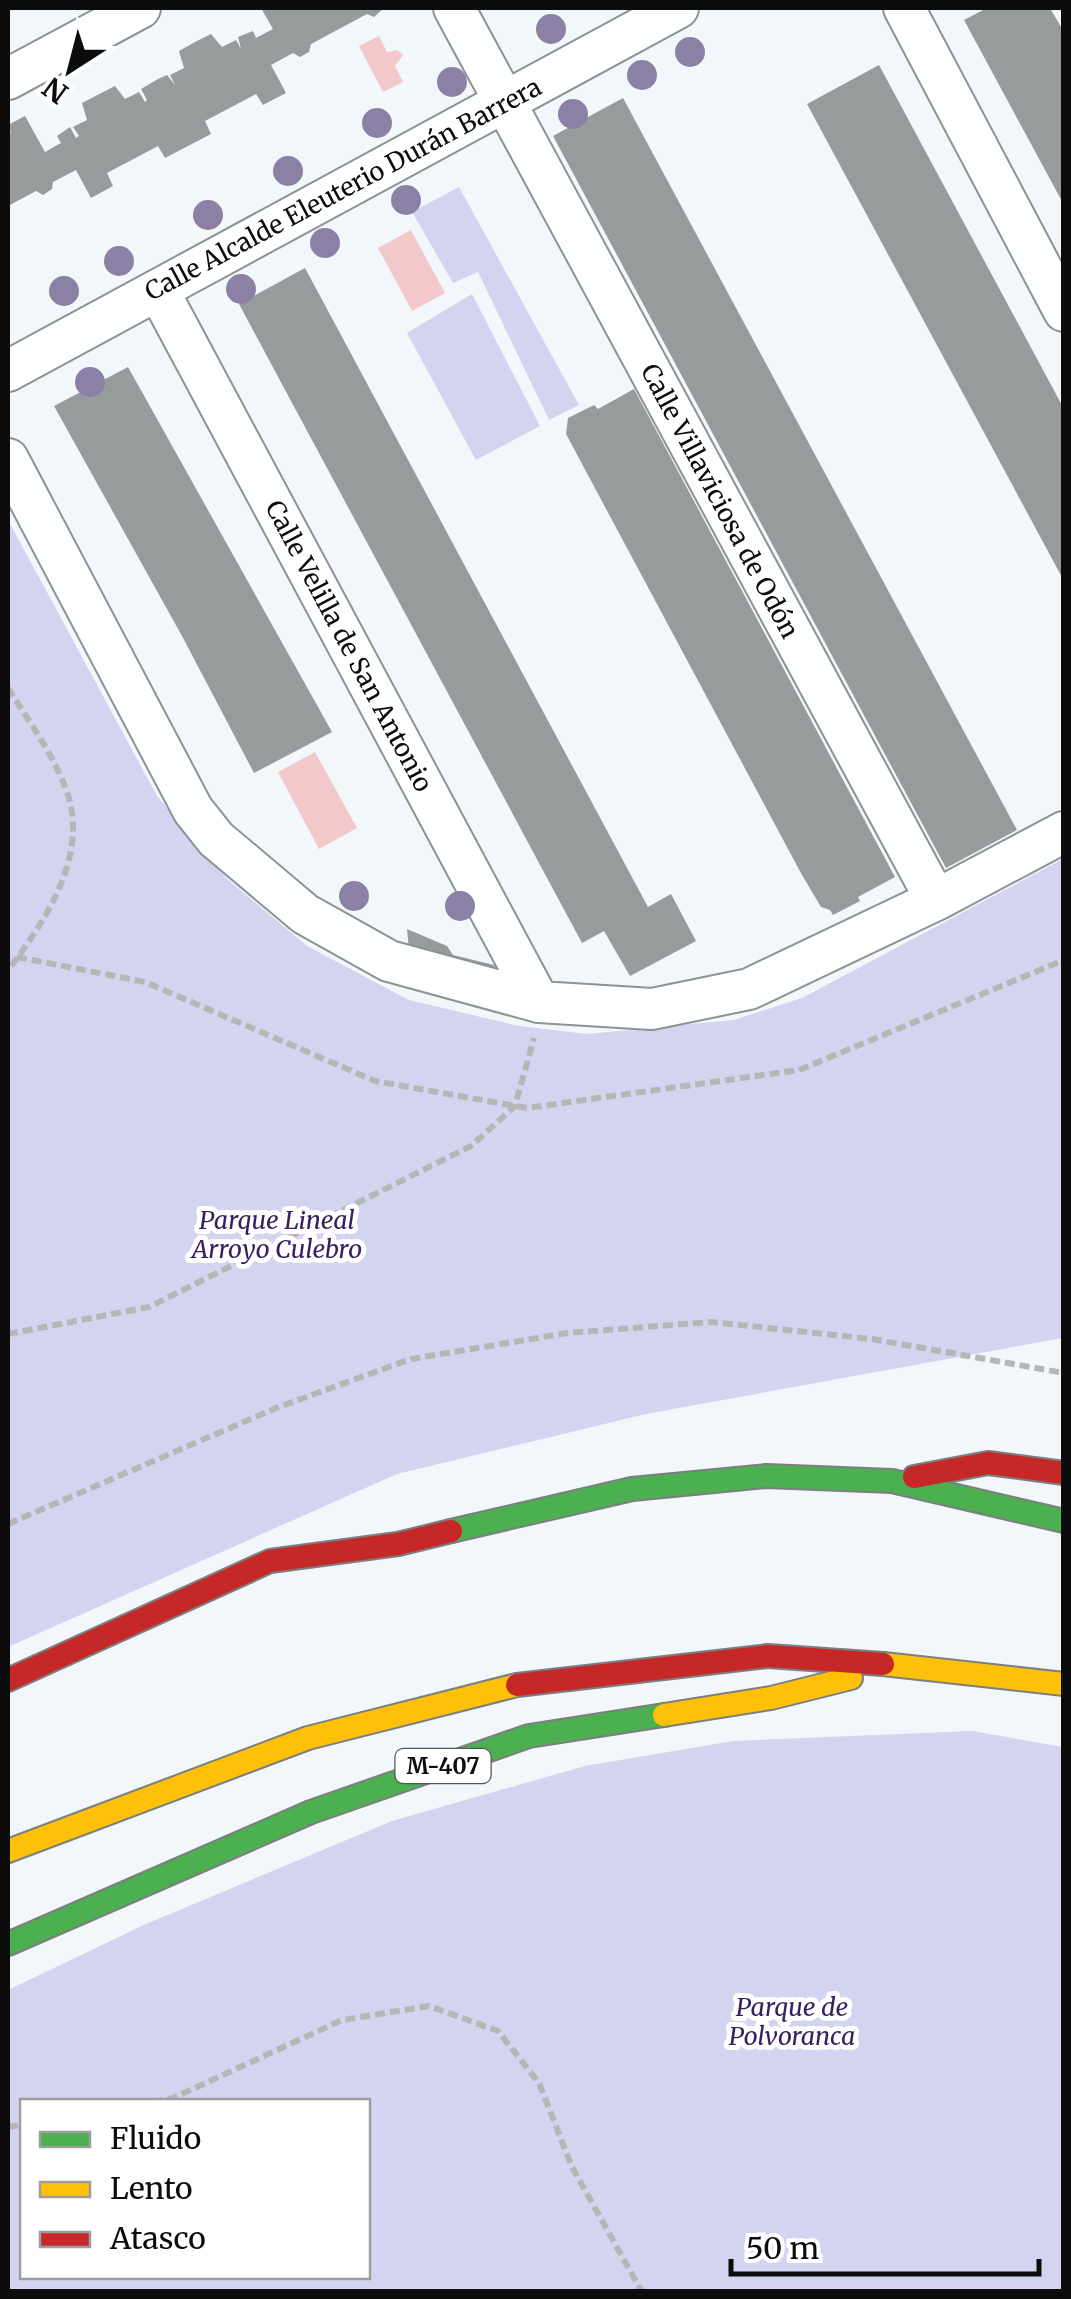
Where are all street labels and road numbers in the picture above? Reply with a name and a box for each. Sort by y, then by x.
street label: Calle Alcalde Eleuterio Durán Barrera [139,71,547,307]
street label: Calle Villaviciosa de Odón [634,358,806,644]
street label: Calle Velilla de San Antonio [258,495,440,797]
road number: M-407 [396,1749,490,1783]

